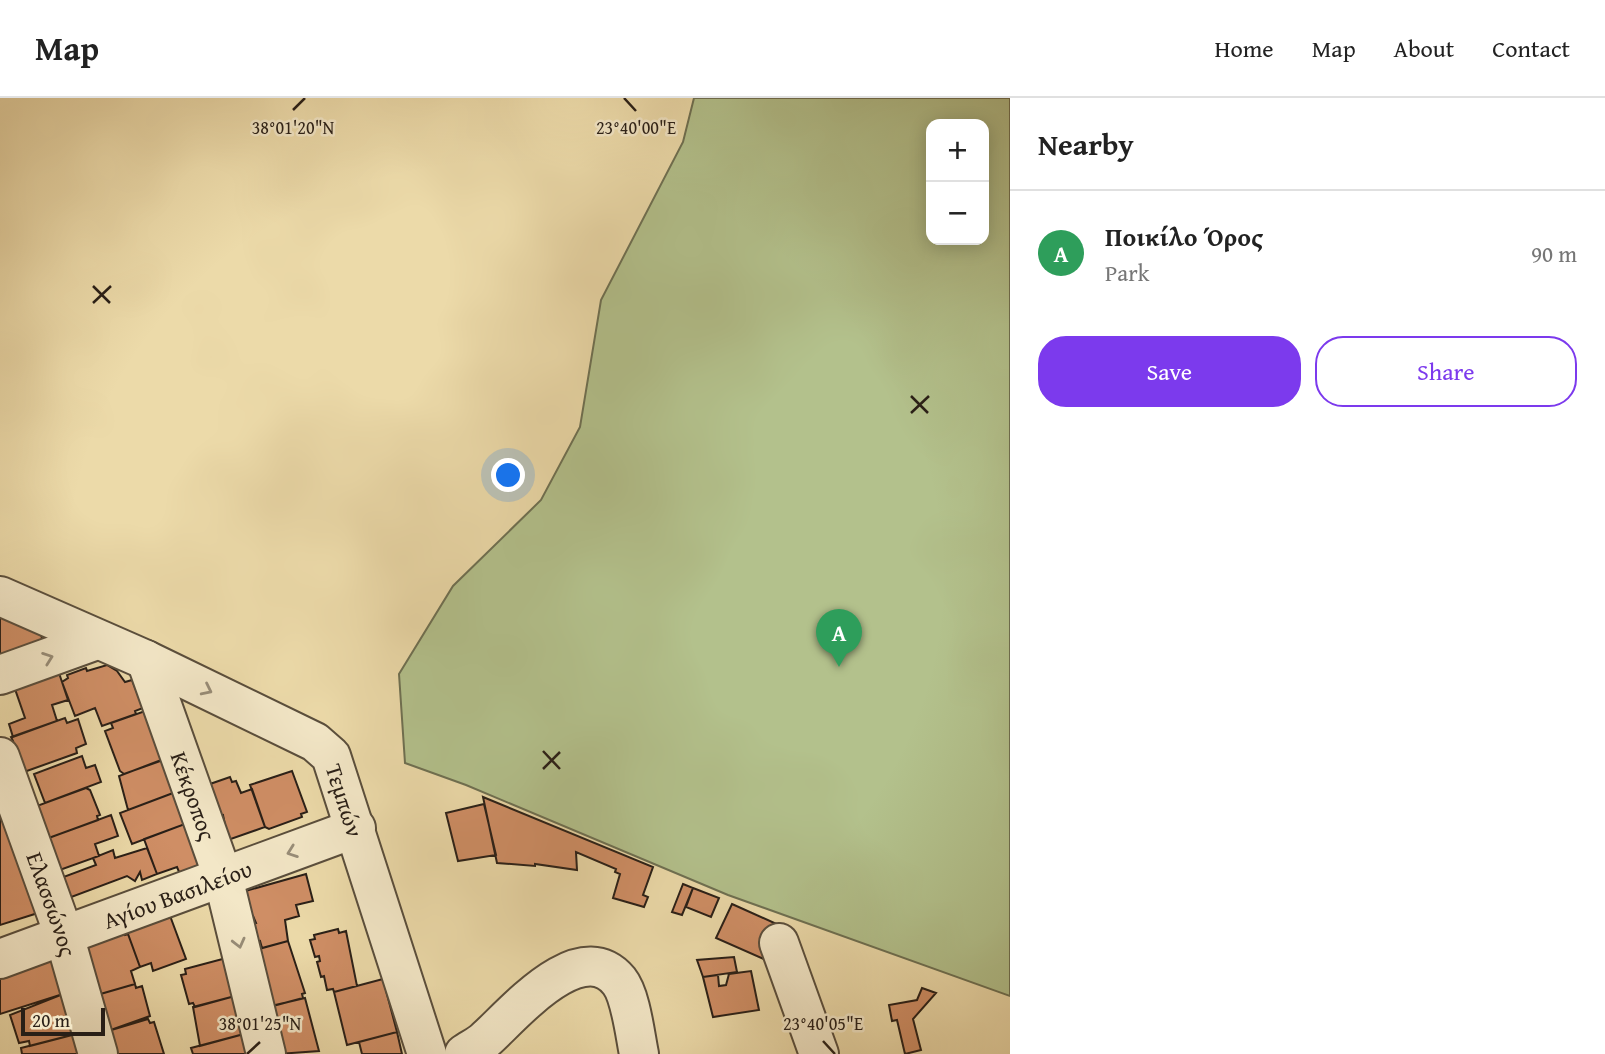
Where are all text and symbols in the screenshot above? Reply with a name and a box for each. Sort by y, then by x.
text: Map [35,24,99,72]
text: Home [1215,31,1274,66]
text: Map [1312,31,1356,66]
text: About [1394,31,1454,66]
text: Contact [1492,31,1570,66]
text: 38°01'20"N [252,114,335,141]
text: 23°40'00"E [596,114,676,141]
map controls [926,119,989,245]
button: + [926,119,989,182]
text: Nearby [1038,122,1134,166]
button: − [926,182,989,245]
text: Ποικίλο Όρος [1105,217,1263,256]
text: A [1054,237,1068,270]
text: 90 m [1531,237,1577,270]
text: Park [1105,256,1149,289]
button: Save [1038,336,1301,407]
button: Share [1315,336,1577,407]
your location [491,458,525,492]
pin: A [816,609,862,667]
one-way arrow [42,652,54,666]
one-way arrow [200,682,213,696]
street label: Κέκροπος [163,747,225,845]
street label: Τεμπών [318,759,373,841]
one-way arrow [286,843,298,857]
street label: Ελασσώνος [19,847,86,960]
street label: Αγίου Βασιλείου [98,851,256,936]
one-way arrow [231,937,245,949]
scale bar [21,1005,105,1037]
text: 20 m [32,1006,70,1034]
text: 38°01'25"N [219,1010,302,1037]
text: 23°40'05"E [783,1010,863,1037]

